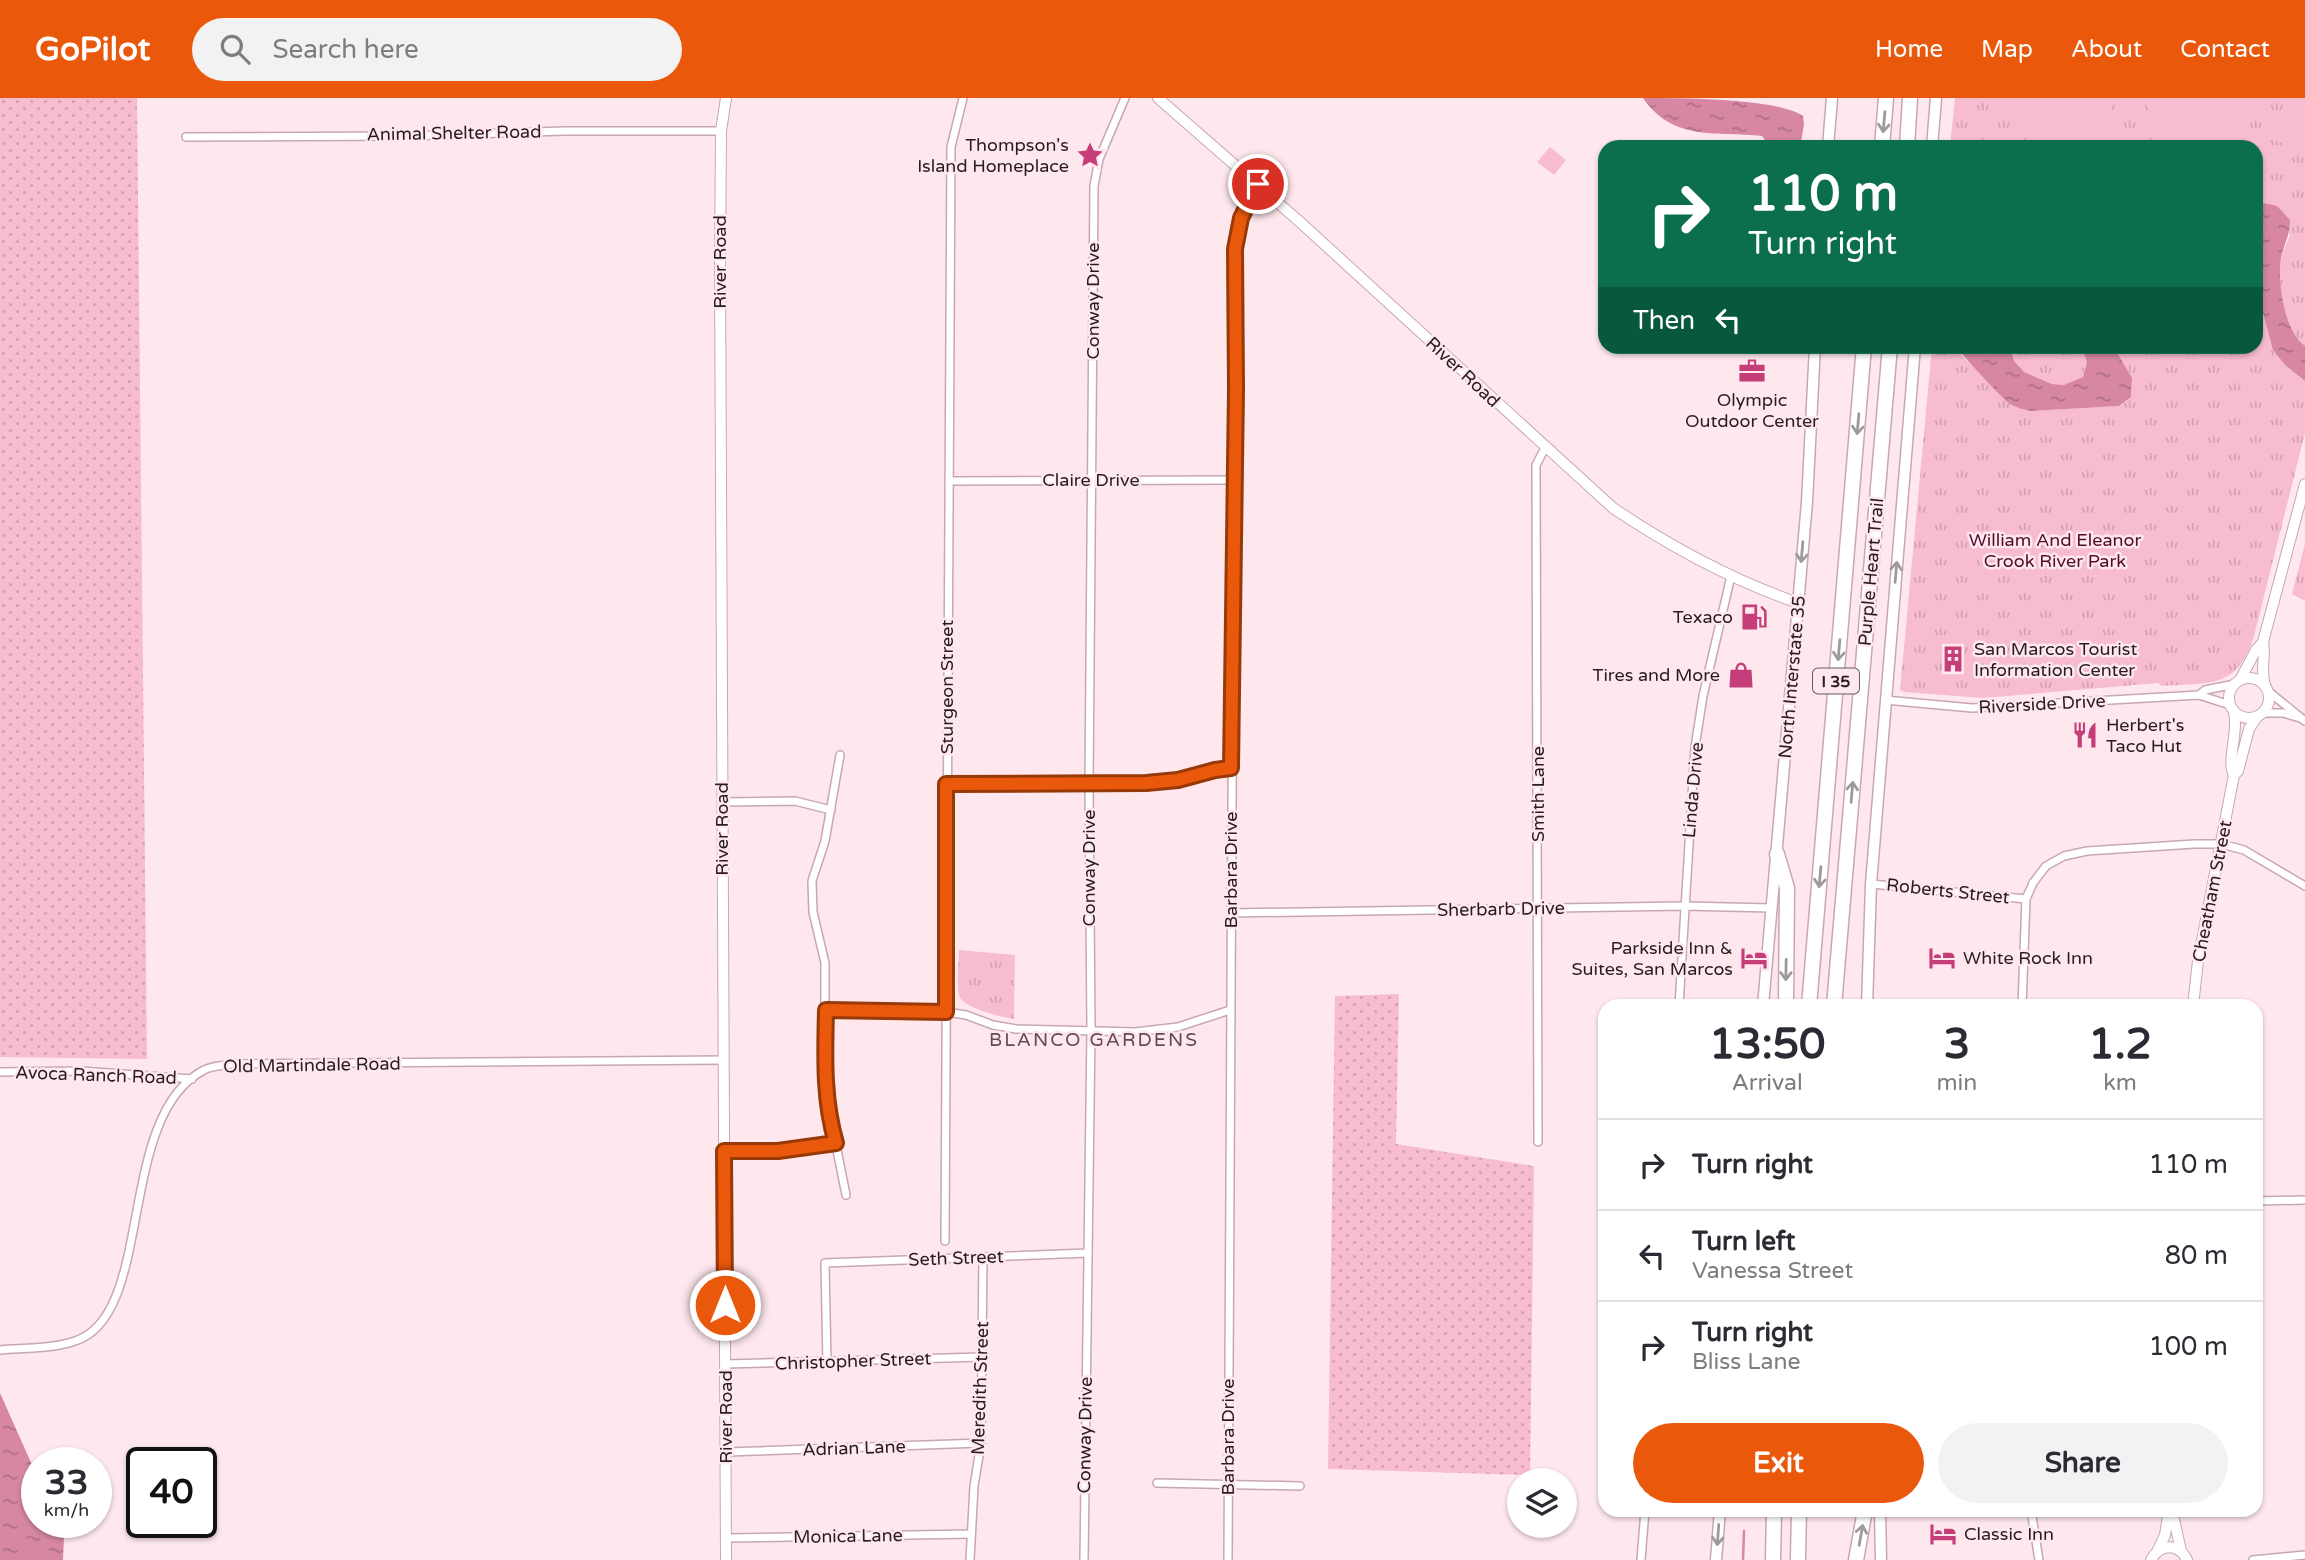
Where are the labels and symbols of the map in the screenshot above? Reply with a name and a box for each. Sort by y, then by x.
one-way arrow [1877,111,1890,133]
street label: Animal Shelter Road [366,120,542,146]
place label: Thompson's Island Homeplace [917,134,1069,177]
place icon: Thompson's Island Homeplace [1075,140,1105,170]
pin [1228,154,1288,214]
street label: River Road [709,215,731,309]
street label: Conway Drive [1082,243,1104,359]
street label: River Road [1421,332,1505,412]
office icon: Olympic Outdoor Center [1737,356,1767,386]
place label: Olympic Outdoor Center [1685,389,1819,432]
one-way arrow [1851,412,1864,434]
street label: Claire Drive [1042,469,1140,491]
street label: Purple Heart Trail [1854,497,1888,647]
park label: William And Eleanor Crook River Park [1969,529,2141,572]
one-way arrow [1795,540,1808,563]
one-way arrow [1890,561,1903,583]
street label: North Interstate 35 [1774,595,1810,759]
fuel station icon: Texaco [1739,602,1769,632]
place label: Texaco [1673,606,1733,628]
street label: Sturgeon Street [936,620,958,754]
place label: San Marcos Tourist Information Center [1974,638,2137,681]
one-way arrow [1832,639,1845,661]
building icon: San Marcos Tourist Information Center [1938,644,1968,674]
shop icon: Tires and More [1726,660,1756,690]
place label: Tires and More [1593,664,1720,686]
road number: I 35 [1813,668,1859,694]
street label: Riverside Drive [1978,690,2106,718]
place label: Herbert's Taco Hut [2106,714,2184,757]
restaurant icon: Herbert's Taco Hut [2070,720,2100,750]
street label: Linda Drive [1678,741,1708,839]
street label: Smith Lane [1527,746,1549,842]
one-way arrow [1846,781,1859,804]
street label: River Road [711,782,733,876]
street label: Conway Drive [1078,810,1100,926]
street label: Barbara Drive [1220,812,1242,928]
street label: Cheatham Street [2187,818,2237,964]
one-way arrow [1813,865,1826,888]
street label: Roberts Street [1885,874,2011,908]
street label: Sherbarb Drive [1437,897,1565,921]
place label: Parkside Inn & Suites, San Marcos [1572,937,1733,980]
hotel icon: Parkside Inn & Suites, San Marcos [1739,943,1769,973]
hotel icon: White Rock Inn [1927,943,1957,973]
place label: White Rock Inn [1963,947,2093,969]
one-way arrow [1779,958,1793,981]
district label: BLANCO GARDENS [989,1029,1199,1051]
street label: Old Martindale Road [223,1052,401,1078]
street label: Avoca Ranch Road [15,1061,177,1089]
street label: Seth Street [908,1245,1004,1271]
position arrow [688,1268,762,1342]
street label: Meredith Street [967,1321,993,1455]
street label: Christopher Street [774,1347,932,1375]
street label: River Road [715,1370,737,1464]
street label: Conway Drive [1073,1376,1097,1494]
street label: Barbara Drive [1217,1379,1239,1495]
street label: Adrian Lane [802,1435,906,1461]
speed limit sign: 40 [126,1447,217,1538]
hotel icon: Classic Inn [1928,1519,1958,1549]
one-way arrow [1711,1523,1724,1546]
place label: Classic Inn [1964,1523,2054,1545]
street label: Monica Lane [793,1524,903,1548]
one-way arrow [1855,1524,1868,1547]

